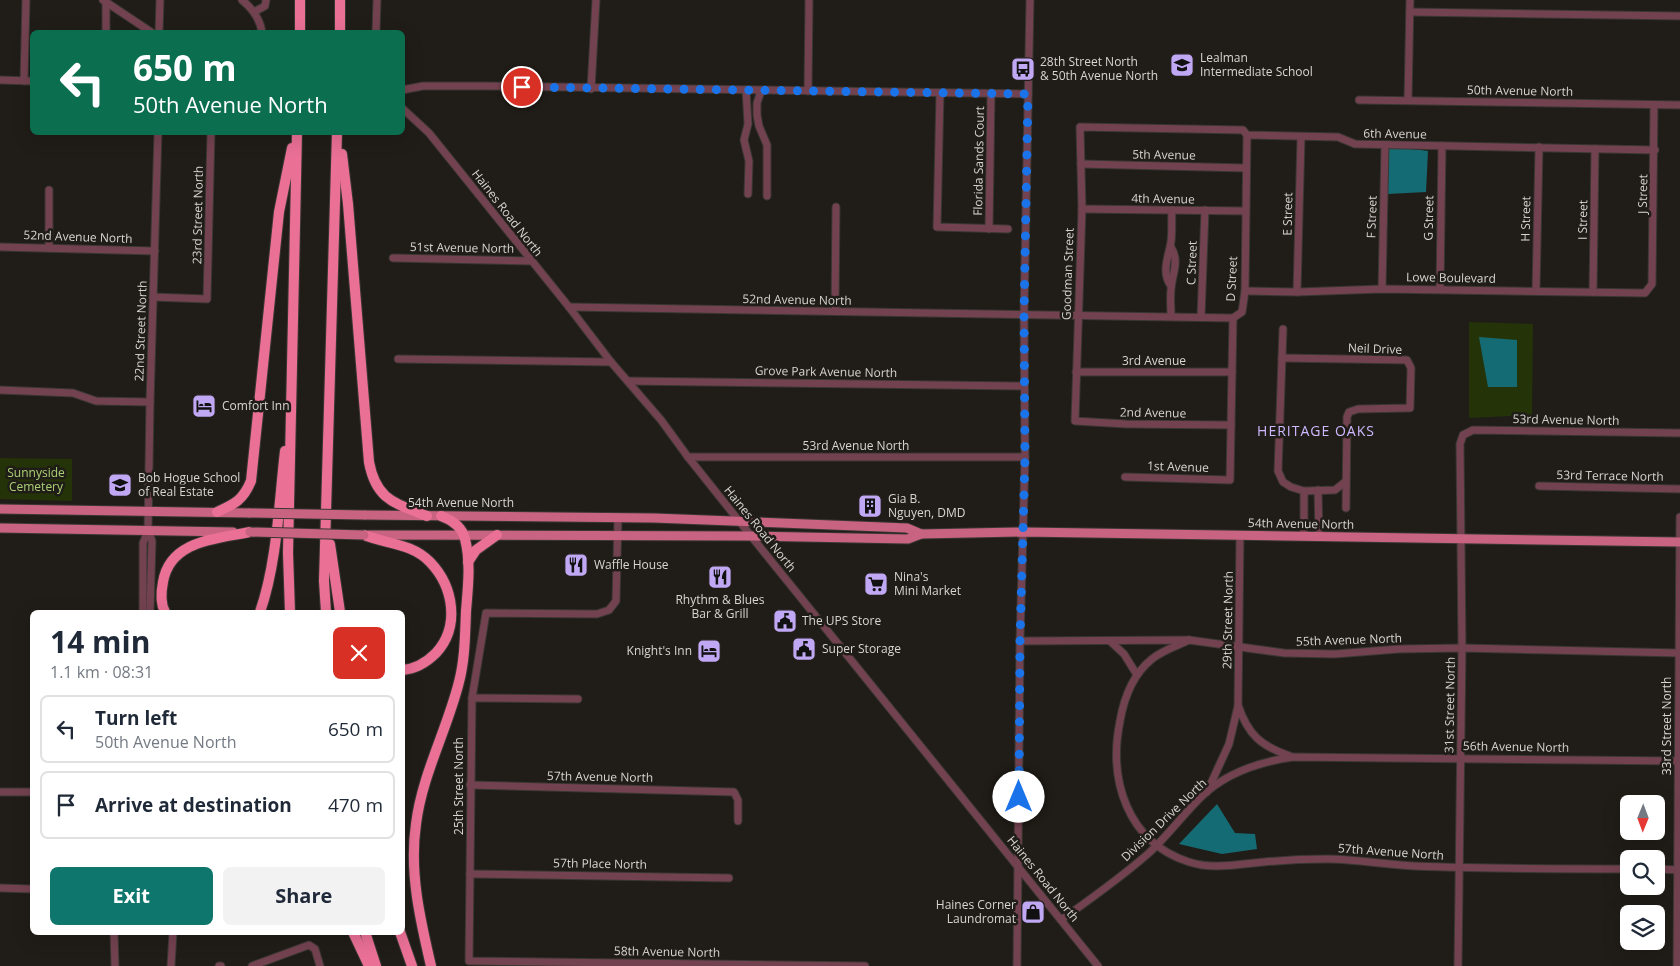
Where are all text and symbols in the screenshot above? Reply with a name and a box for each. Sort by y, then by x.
text: 650 m [133,44,237,91]
place label: Lealman Intermediate School [1200,49,1313,80]
icon: left [50,50,115,115]
school or university icon: Lealman Intermediate School [1169,52,1195,78]
place label: 28th Street North & 50th Avenue North [1040,53,1158,84]
bus stop icon: 28th Street North & 50th Avenue North [1010,56,1036,82]
pin [501,66,543,108]
icon: arrive [508,73,536,101]
street label: 50th Avenue North [1467,81,1573,100]
text: 50th Avenue North [133,89,328,119]
street label: Florida Sands Court [969,106,988,216]
street label: 6th Avenue [1363,124,1427,143]
street label: 5th Avenue [1132,145,1196,164]
street label: 23rd Street North [188,166,207,264]
street label: Haines Road North [468,166,547,260]
street label: J Street [1634,174,1651,215]
street label: 4th Avenue [1131,189,1195,208]
street label: E Street [1279,192,1296,236]
street label: F Street [1362,195,1381,239]
street label: G Street [1420,195,1437,241]
street label: H Street [1517,196,1534,242]
street label: I Street [1574,200,1591,240]
street label: 52nd Avenue North [23,226,133,247]
street label: Goodman Street [1057,228,1078,320]
street label: 51st Avenue North [410,238,514,257]
street label: C Street [1182,241,1201,285]
street label: D Street [1222,256,1241,302]
street label: Lowe Boulevard [1406,268,1496,287]
street label: 22nd Street North [130,280,151,382]
street label: 52nd Avenue North [742,290,852,309]
street label: Neil Drive [1348,339,1403,358]
street label: 3rd Avenue [1122,352,1186,369]
street label: Grove Park Avenue North [755,362,897,381]
hotel icon: Comfort Inn [191,393,217,419]
place label: Comfort Inn [222,397,290,414]
street label: 2nd Avenue [1120,403,1187,422]
street label: 53rd Avenue North [1512,410,1620,429]
district label: HERITAGE OAKS [1257,421,1375,440]
street label: 53rd Avenue North [803,437,909,454]
street label: 1st Avenue [1147,457,1209,476]
park label: Sunnyside Cemetery [7,464,65,495]
street label: 53rd Terrace North [1556,466,1664,485]
place label: Bob Hogue School of Real Estate [138,469,240,500]
school or university icon: Bob Hogue School of Real Estate [107,472,133,498]
street label: Haines Road North [720,482,800,575]
place label: Gia B. Nguyen, DMD [888,490,965,521]
building icon: Gia B. Nguyen, DMD [857,493,883,519]
street label: 54th Avenue North [408,494,514,511]
street label: 54th Avenue North [1248,514,1354,533]
restaurant icon: Waffle House [563,552,589,578]
place label: Waffle House [594,556,669,573]
restaurant icon: Rhythm & Blues Bar & Grill [707,564,733,590]
place label: Nina's Mini Market [894,568,961,599]
supermarket icon: Nina's Mini Market [863,571,889,597]
street label: 29th Street North [1218,571,1237,669]
place label: Rhythm & Blues Bar & Grill [675,591,765,622]
public building icon: The UPS Store [772,608,798,634]
place label: The UPS Store [802,612,881,629]
text: 14 min [50,621,150,662]
button: close [333,627,385,679]
street label: 55th Avenue North [1296,629,1402,650]
public building icon: Super Storage [791,636,817,662]
hotel icon: Knight's Inn [696,638,722,664]
place label: Super Storage [822,640,901,657]
place label: Knight's Inn [627,642,692,659]
street label: 31st Street North [1440,657,1459,753]
text: 1.1 km · 08:31 [50,661,153,683]
street label: 33rd Street North [1658,677,1675,775]
text: Turn left [95,705,177,731]
icon: left [52,715,80,743]
text: 650 m [328,716,383,742]
text: 50th Avenue North [95,731,237,753]
street label: 25th Street North [450,737,467,835]
street label: 56th Avenue North [1463,737,1569,756]
street label: 57th Avenue North [547,767,653,786]
position arrow [992,770,1044,822]
street label: Division Drive North [1117,774,1210,865]
icon: arrive [52,791,80,819]
text: Arrive at destination [95,792,292,818]
text: 470 m [328,792,383,818]
north arrow [1620,795,1665,840]
map controls [1620,795,1665,950]
street label: Haines Road North [1003,832,1083,925]
street label: 57th Avenue North [1337,839,1445,864]
button: search [1620,850,1665,895]
street label: 57th Place North [553,854,647,873]
button: Exit [50,867,213,925]
button: Share [223,867,385,925]
place label: Haines Corner Laundromat [936,896,1016,927]
shop icon: Haines Corner Laundromat [1020,899,1046,925]
button: layers [1620,905,1665,950]
street label: 58th Avenue North [614,942,720,961]

